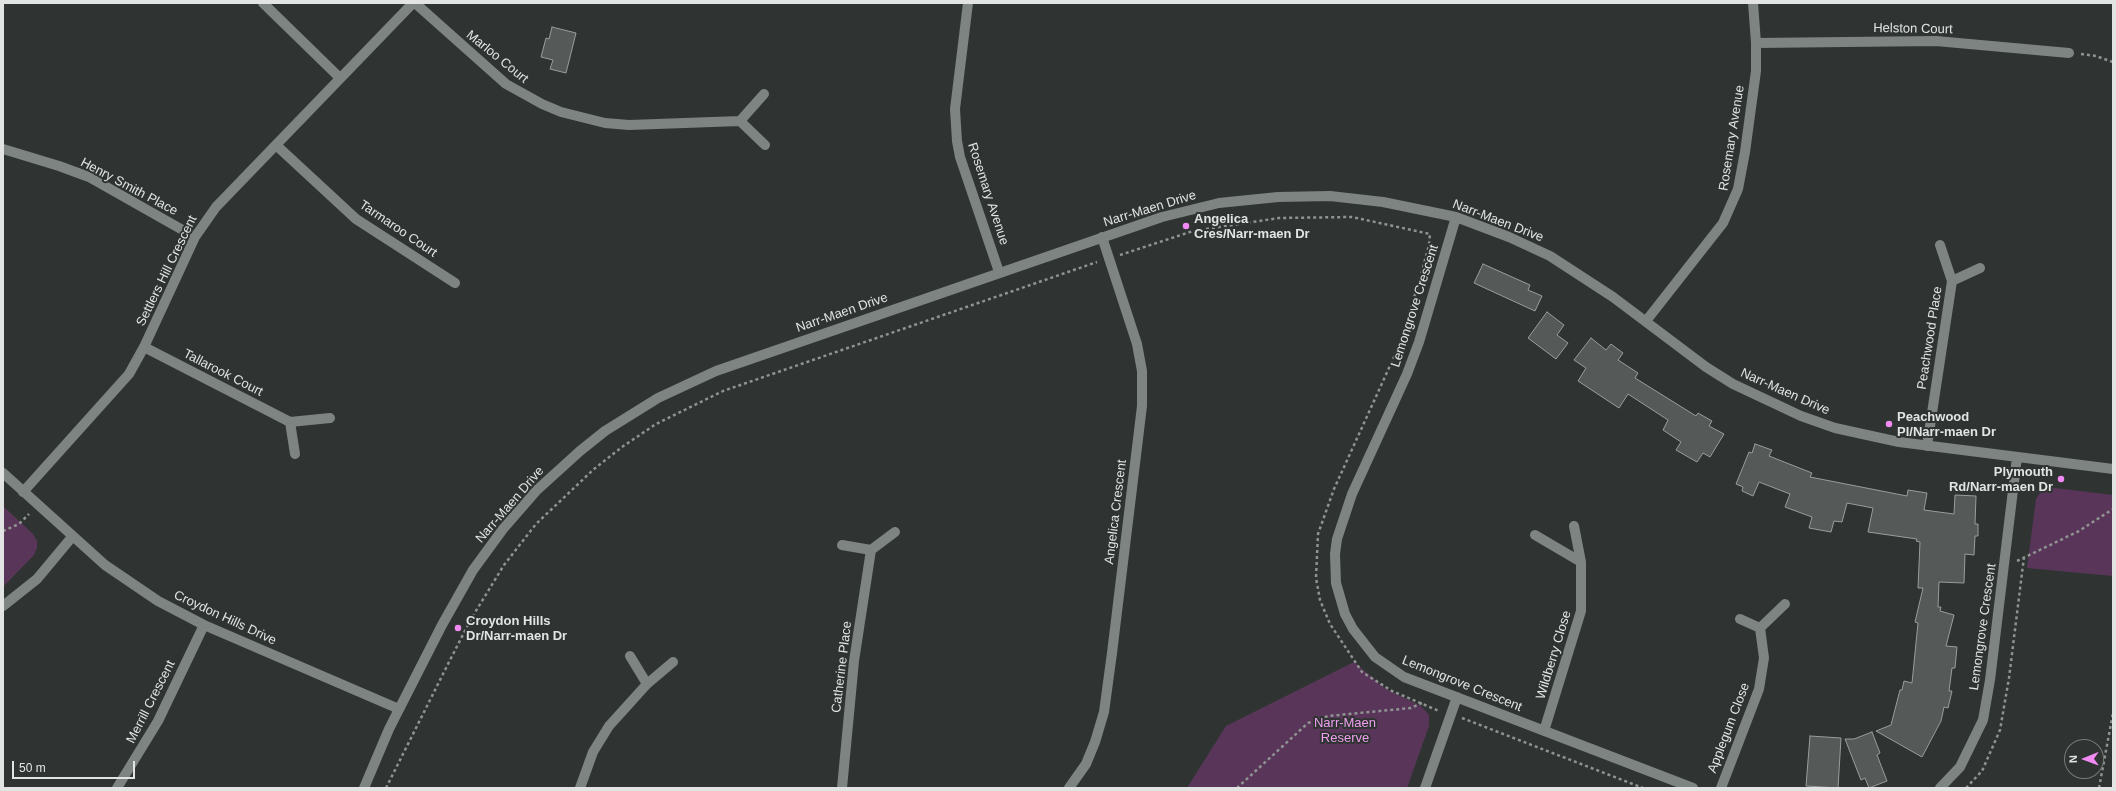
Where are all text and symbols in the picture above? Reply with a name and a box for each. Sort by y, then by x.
street label: Helston Court [1873,21,1953,37]
street label: Marloo Court [463,27,531,87]
street label: Rosemary Avenue [1716,84,1748,192]
street label: Rosemary Avenue [964,141,1012,247]
street label: Henry Smith Place [78,155,180,219]
street label: Narr-Maen Drive [1102,187,1198,231]
street label: Tarmaroo Court [356,197,440,261]
street label: Narr-Maen Drive [1450,197,1546,245]
place label: Angelica Cres/Narr-maen Dr [1194,211,1310,242]
street label: Settlers Hill Crescent [133,213,201,329]
marker: Angelica Cres/Narr-maen Dr [1181,221,1191,231]
street label: Lemongrove Crescent [1388,243,1442,369]
street label: Peachwood Place [1914,285,1946,391]
street label: Narr-Maen Drive [794,290,890,336]
street label: Tallarook Court [181,346,265,400]
street label: Narr-Maen Drive [1738,365,1832,419]
place label: Peachwood Pl/Narr-maen Dr [1897,409,1996,440]
marker: Peachwood Pl/Narr-maen Dr [1884,419,1894,429]
street label: Angelica Crescent [1102,459,1130,565]
street label: Narr-Maen Drive [473,464,547,546]
place label: Plymouth Rd/Narr-maen Dr [1949,464,2053,495]
marker: Plymouth Rd/Narr-maen Dr [2056,474,2066,484]
street label: Lemongrove Crescent [1966,563,2000,691]
street label: Croydon Hills Drive [171,587,279,649]
street label: Wildberry Close [1533,609,1575,701]
place label: Croydon Hills Dr/Narr-maen Dr [466,613,567,644]
street label: Catherine Place [829,620,855,714]
marker: Croydon Hills Dr/Narr-maen Dr [453,623,463,633]
street label: Lemongrove Crescent [1400,653,1524,715]
street label: Merrill Crescent [123,658,179,746]
street label: Applegum Close [1705,681,1753,775]
park label: Narr-Maen Reserve [1314,715,1376,746]
north arrow [2064,739,2104,779]
scale bar [14,753,137,779]
text: N [2067,755,2079,763]
text: 50 m [19,761,46,775]

